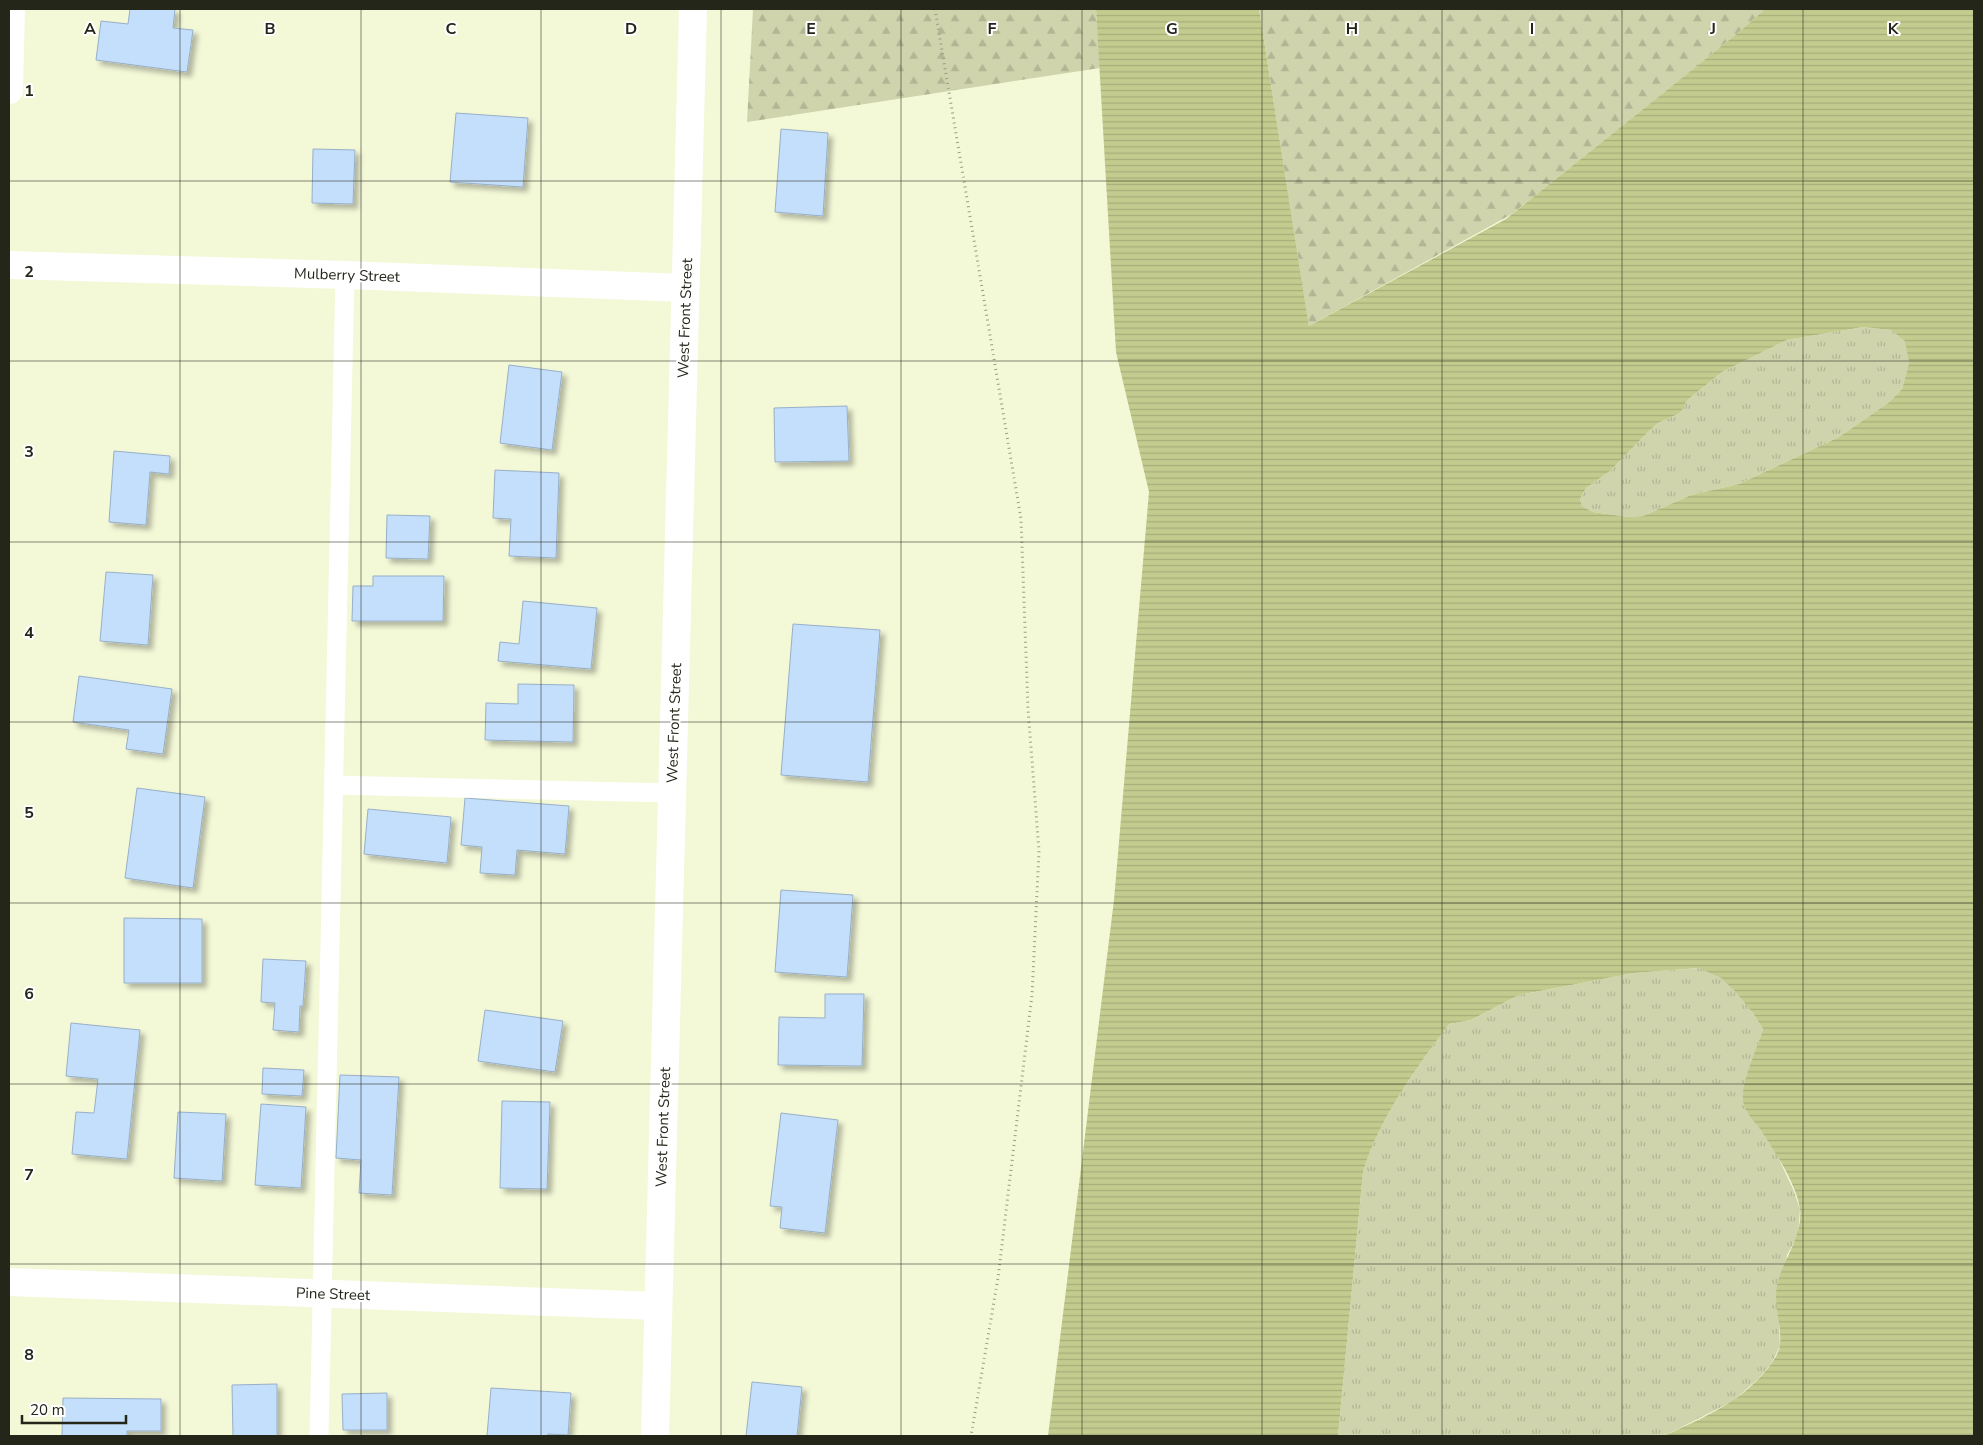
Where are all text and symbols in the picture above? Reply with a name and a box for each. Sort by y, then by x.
text: A [84,18,96,40]
text: B [264,18,276,40]
text: C [446,18,457,40]
text: D [625,18,637,40]
text: E [806,18,816,40]
text: F [988,18,997,40]
text: G [1166,18,1178,40]
text: H [1346,18,1358,40]
text: I [1530,18,1534,40]
text: J [1709,18,1716,40]
text: K [1888,18,1900,40]
text: 1 [24,80,34,102]
street label: West Front Street [673,257,697,378]
text: 2 [24,261,34,283]
street label: Mulberry Street [294,263,401,287]
text: 3 [24,441,34,463]
text: 4 [24,622,34,644]
street label: West Front Street [662,662,686,783]
text: 5 [24,802,34,824]
text: 6 [24,983,34,1005]
street label: West Front Street [651,1066,675,1187]
text: 7 [24,1164,34,1186]
street label: Pine Street [296,1283,371,1305]
text: 8 [24,1344,34,1366]
scale bar [22,1392,126,1424]
text: 20 m [30,1400,65,1420]

